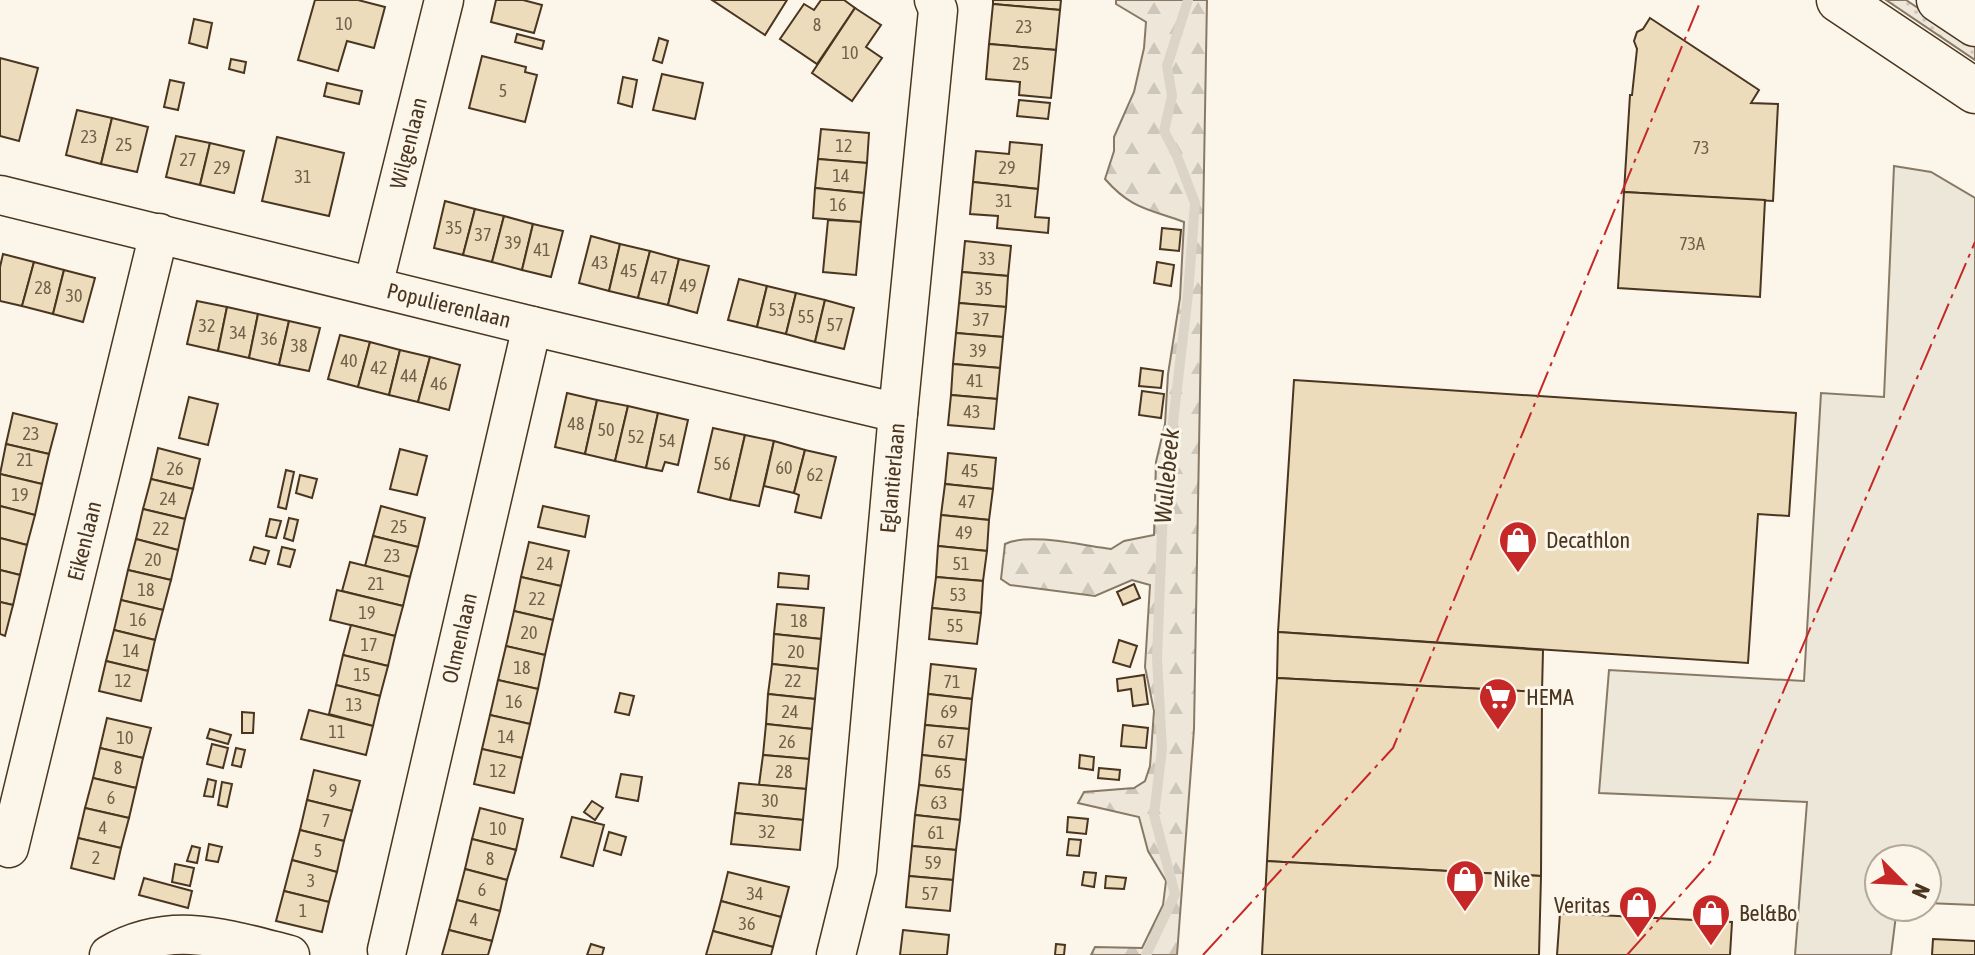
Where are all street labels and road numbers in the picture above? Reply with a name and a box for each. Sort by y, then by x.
street label: Wilgenlaan [384,95,432,191]
street label: Populierenlaan [384,277,514,333]
street label: Eglantierlaan [874,422,910,534]
street label: Eikenlaan [62,498,106,584]
street label: Olmenlaan [436,590,482,686]

